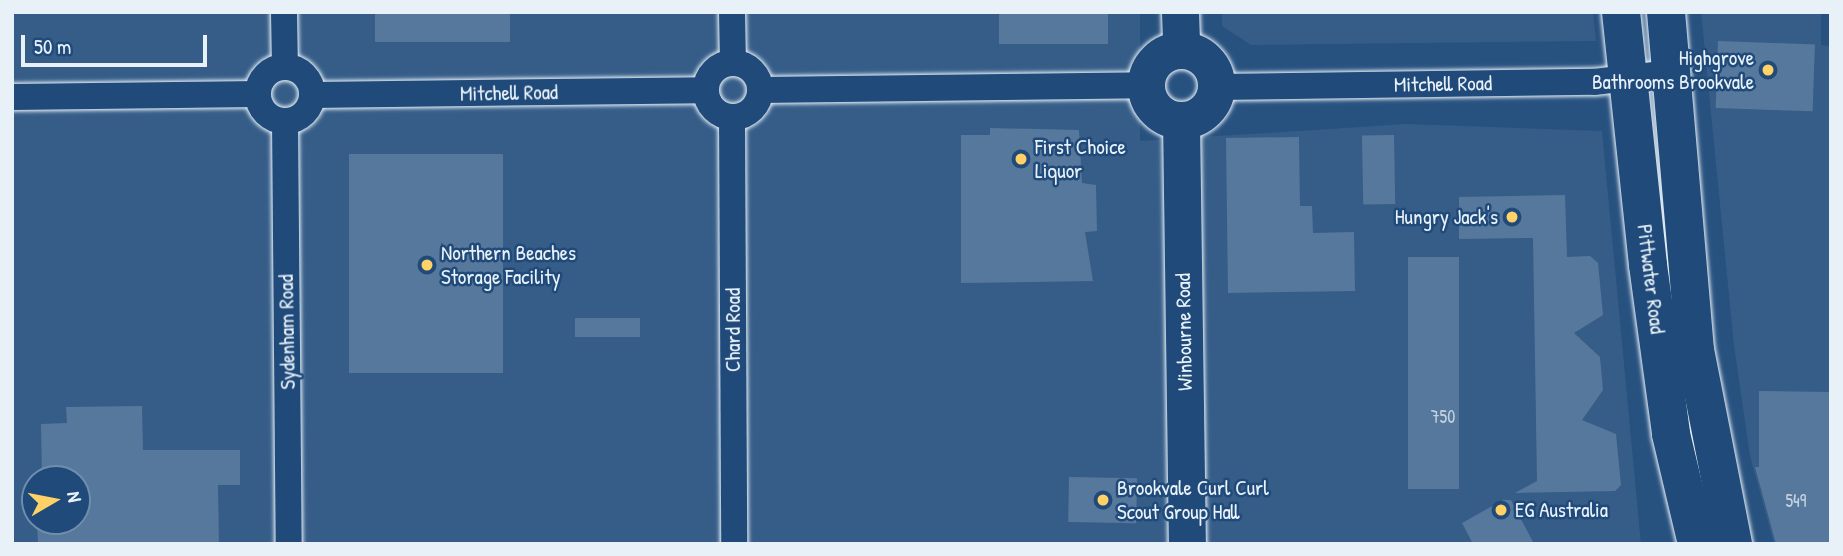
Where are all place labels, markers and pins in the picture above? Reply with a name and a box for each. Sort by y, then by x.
place label: Highgrove Bathrooms Brookvale [1592,45,1754,95]
marker: Highgrove Bathrooms Brookvale [1760,62,1776,78]
place label: First Choice Liquor [1035,134,1126,184]
marker: First Choice Liquor [1013,151,1029,167]
place label: Hungry Jack's [1395,204,1498,230]
marker: Hungry Jack's [1504,209,1520,225]
place label: Northern Beaches Storage Facility [441,240,576,290]
marker: Northern Beaches Storage Facility [419,257,435,273]
place label: Brookvale Curl Curl Scout Group Hall [1117,475,1269,525]
marker: Brookvale Curl Curl Scout Group Hall [1095,492,1111,508]
place label: EG Australia [1515,497,1608,523]
marker: EG Australia [1493,502,1509,518]

